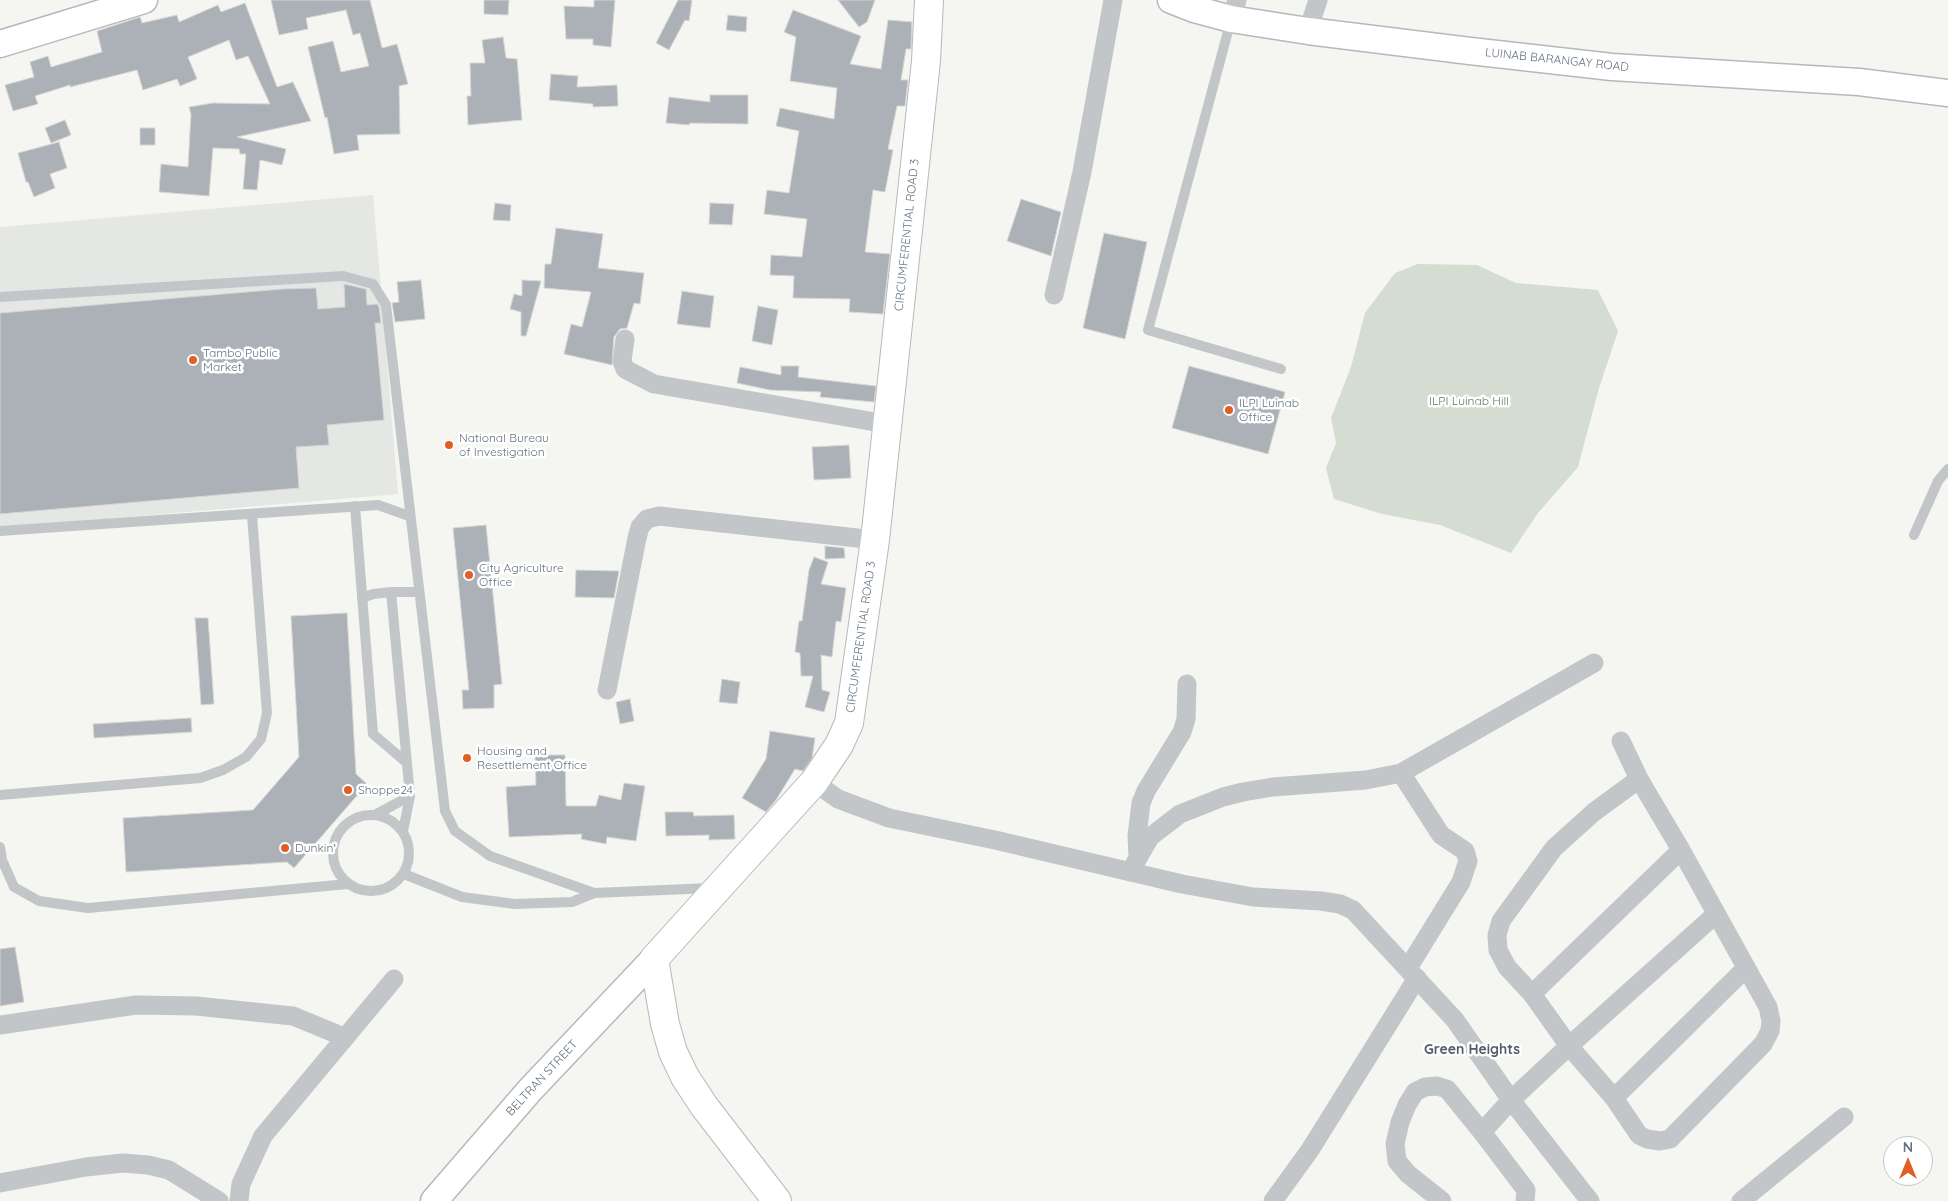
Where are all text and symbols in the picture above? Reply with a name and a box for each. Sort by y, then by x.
street label: LUINAB BARANGAY ROAD [1484,45,1630,75]
street label: CIRCUMFERENTIAL ROAD 3 [892,158,922,312]
place label: Tambo Public Market [203,346,278,374]
marker: Tambo Public Market [187,354,199,366]
park label: ILPI Luinab Hill [1429,394,1509,408]
place label: ILPI Luinab Office [1239,396,1299,424]
marker: ILPI Luinab Office [1223,404,1235,416]
place label: National Bureau of Investigation [459,431,549,459]
marker: National Bureau of Investigation [443,439,455,451]
street label: CIRCUMFERENTIAL ROAD 3 [843,560,879,714]
place label: City Agriculture Office [479,561,564,589]
marker: City Agriculture Office [463,569,475,581]
place label: Housing and Resettlement Office [477,744,587,772]
marker: Housing and Resettlement Office [461,752,473,764]
place label: Shoppe24 [358,783,413,797]
marker: Shoppe24 [342,784,354,796]
place label: Dunkin' [295,841,336,855]
marker: Dunkin' [279,842,291,854]
street label: BELTRAN STREET [503,1037,581,1119]
district label: Green Heights [1424,1042,1520,1058]
north arrow [1883,1136,1933,1186]
text: N [1903,1138,1913,1156]

